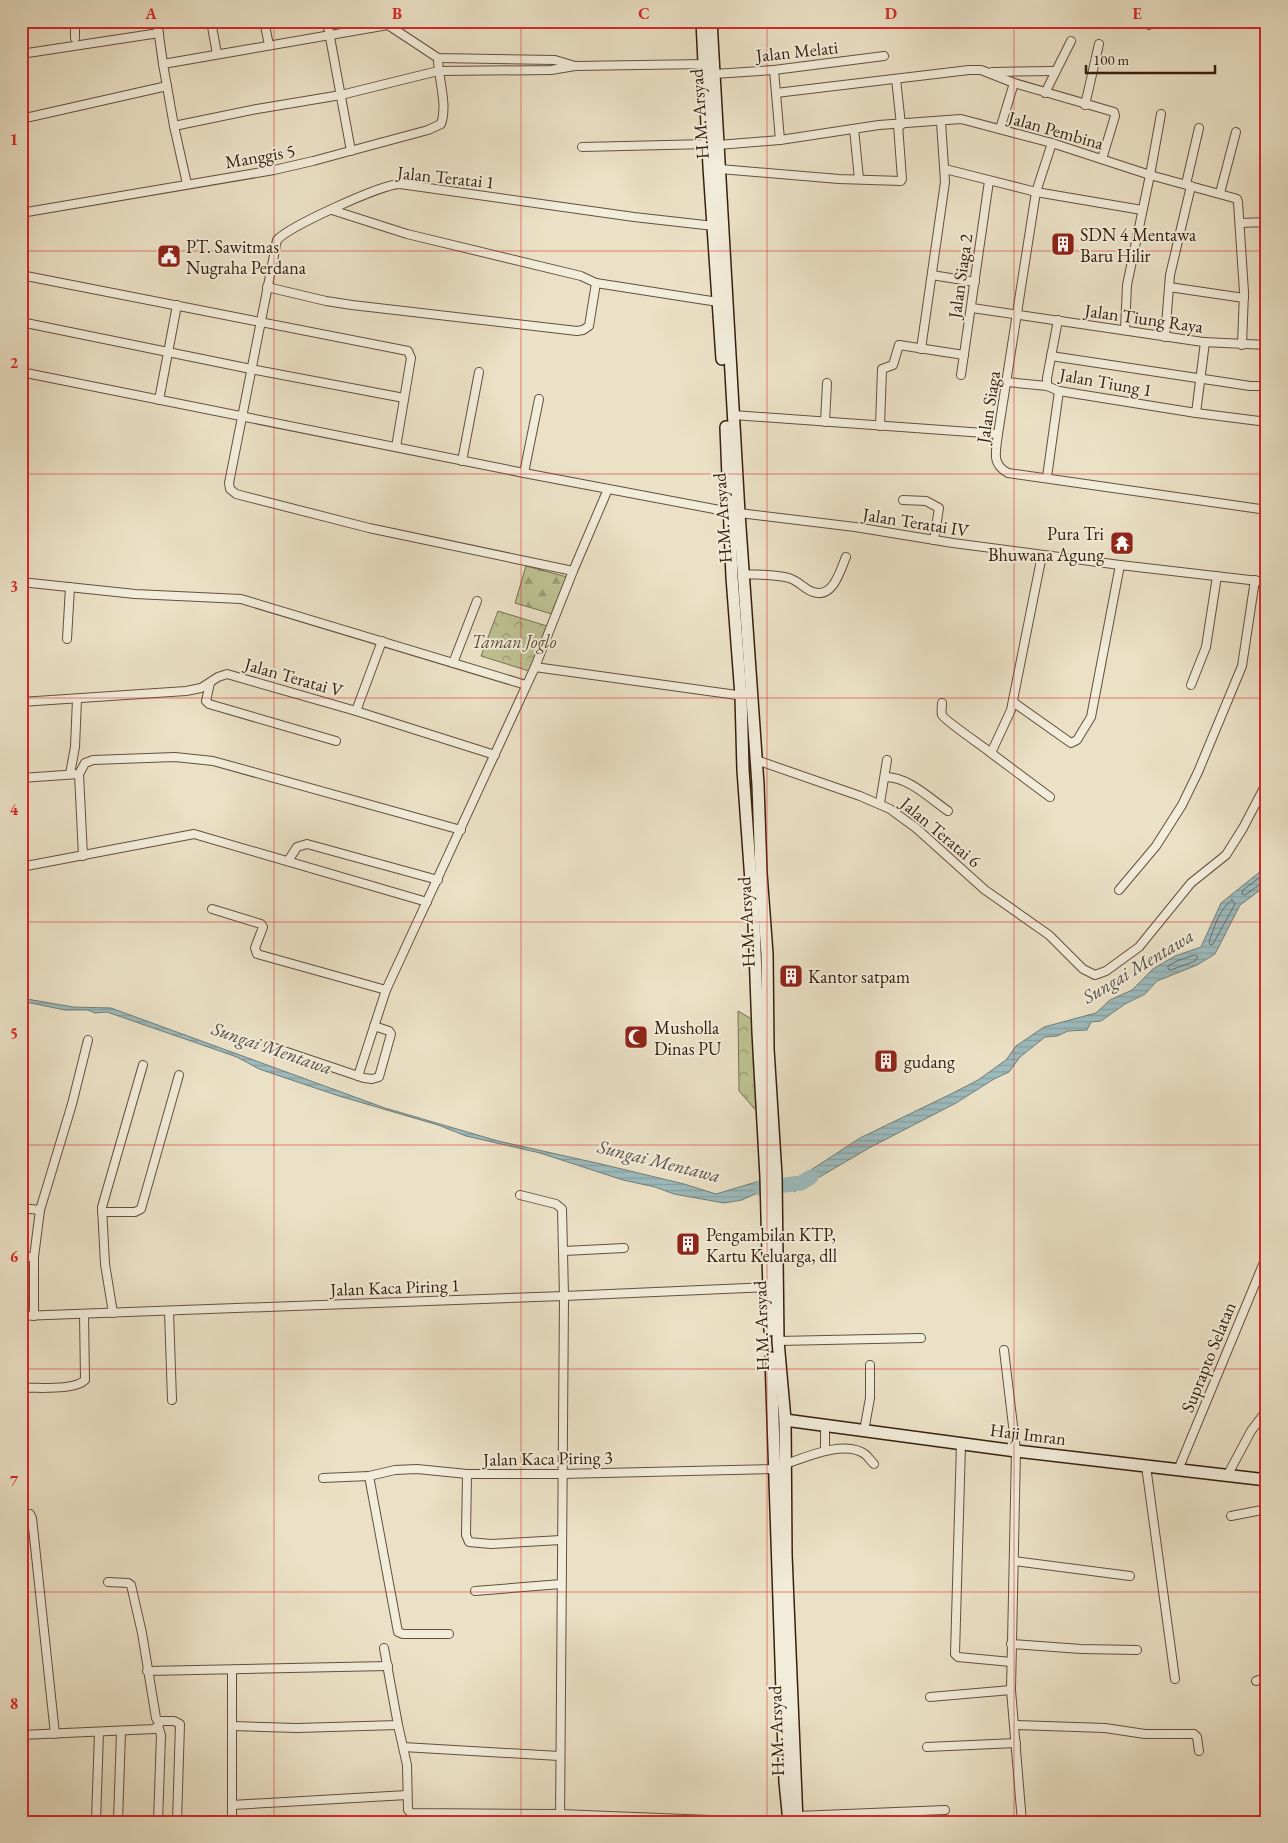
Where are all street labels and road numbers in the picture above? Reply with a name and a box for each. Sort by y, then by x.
street label: Jalan Melati [753,35,840,67]
street label: H.M. Arsyad [684,67,714,160]
street label: Jalan Pembina [1004,105,1107,155]
street label: Manggis 5 [223,139,297,173]
street label: Jalan Teratai 1 [394,160,496,194]
street label: Jalan Siaga 2 [942,232,977,322]
street label: Jalan Tiung Raya [1081,298,1206,338]
street label: Jalan Tiung 1 [1056,362,1154,401]
street label: Jalan Siaga [971,368,1005,447]
street label: H.M. Arsyad [707,471,737,564]
street label: Jalan Teratai IV [859,502,972,542]
street label: Jalan Teratai V [240,651,347,702]
street label: Jalan Teratai 6 [895,790,986,872]
street label: H.M. Arsyad [732,875,760,968]
street label: Jalan Kaca Piring 1 [328,1273,460,1301]
street label: H.M. Arsyad [748,1279,774,1372]
street label: Suprapto Selatan [1175,1298,1241,1416]
street label: Haji Imran [989,1418,1068,1450]
street label: Jalan Kaca Piring 3 [481,1445,613,1471]
street label: H.M. Arsyad [763,1684,789,1777]

